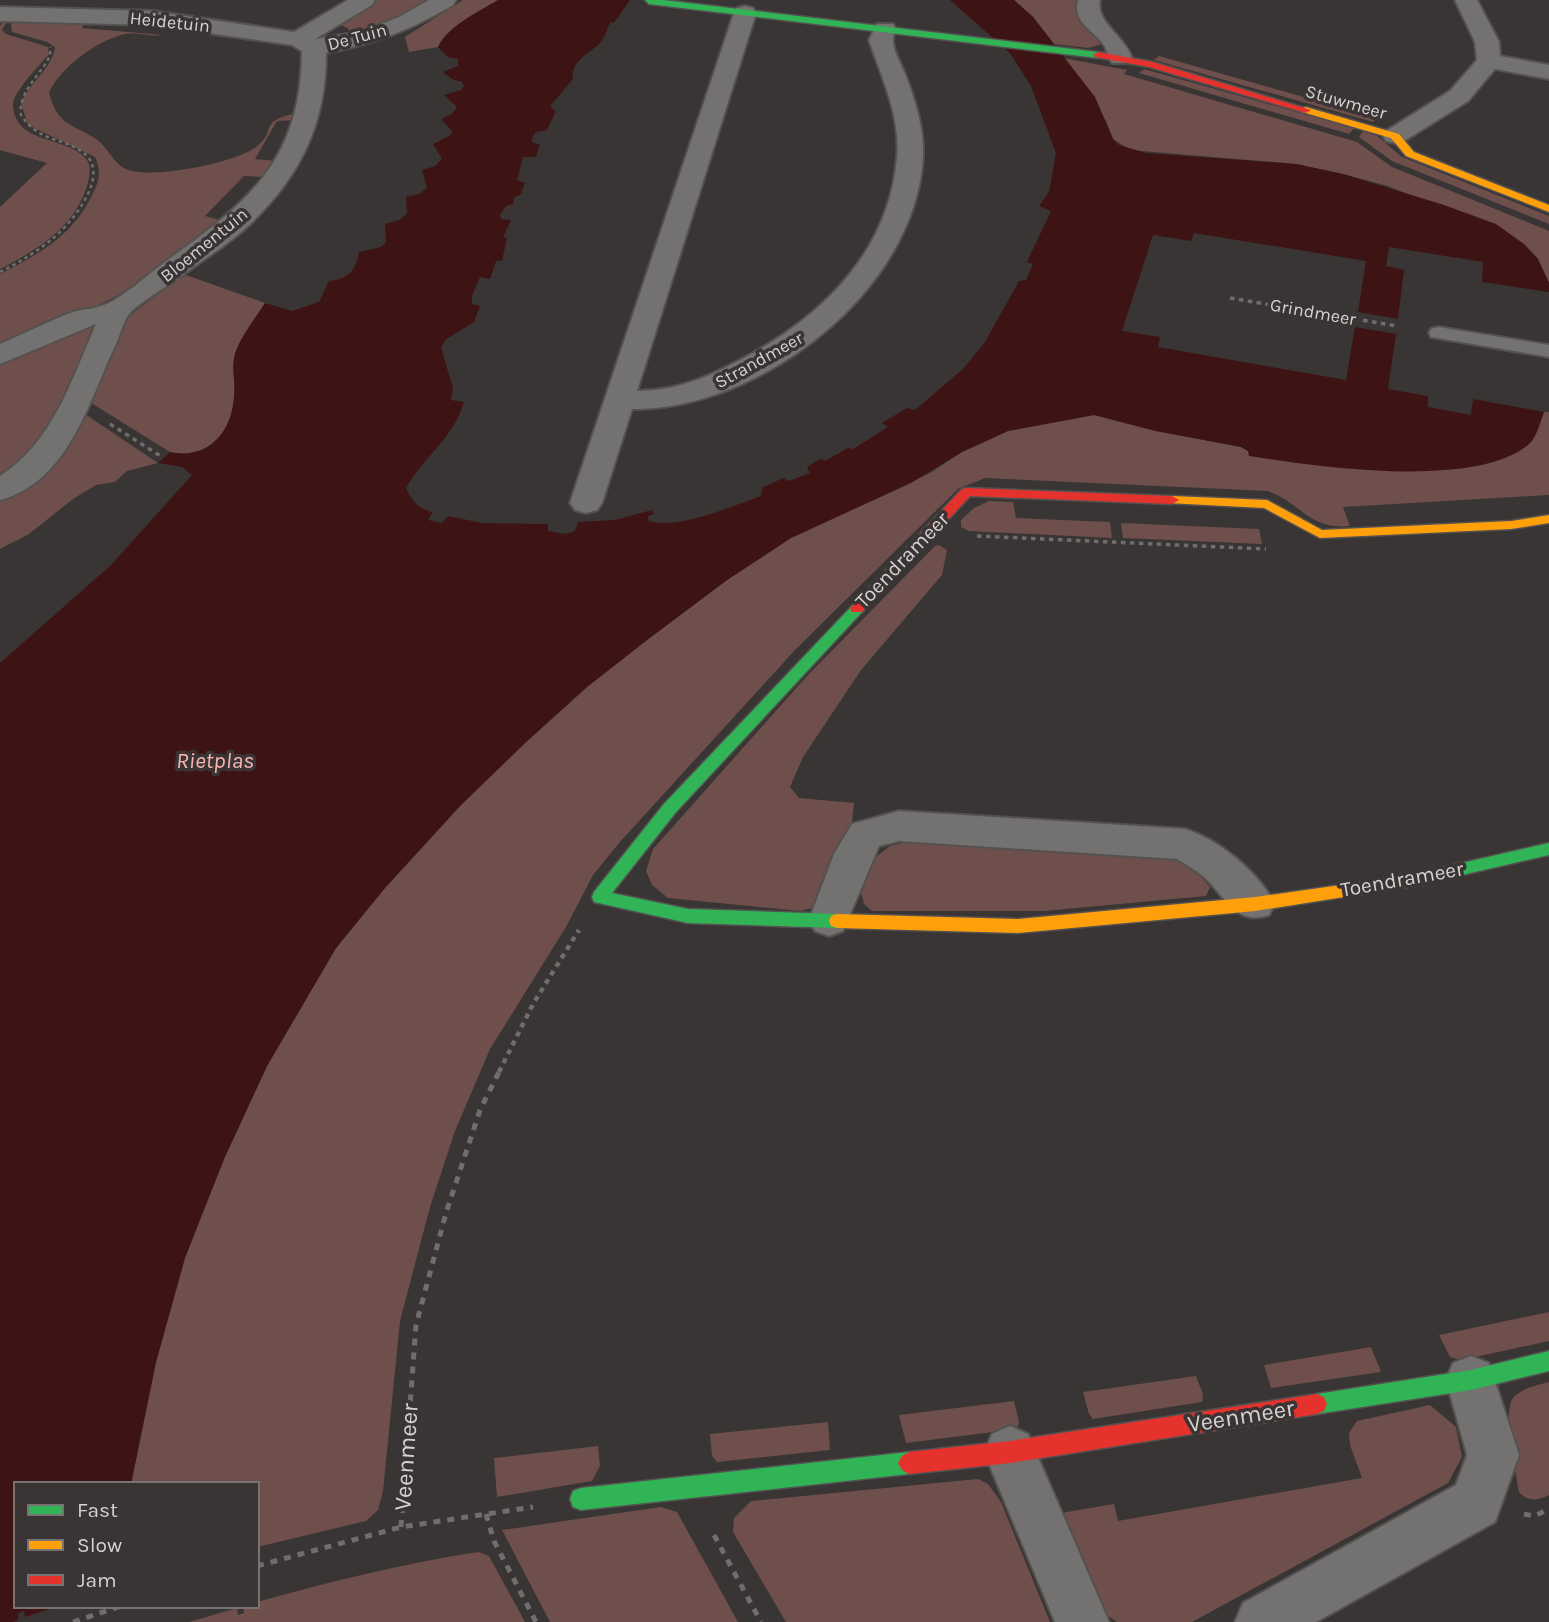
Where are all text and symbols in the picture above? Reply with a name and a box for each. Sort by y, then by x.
street label: Heidetuin [129,7,211,37]
street label: De Tuin [325,19,389,55]
street label: Stuwmeer [1303,80,1390,124]
street label: Bloementuin [156,203,252,287]
street label: Grindmeer [1268,294,1358,330]
street label: Strandmeer [711,327,807,393]
street label: Toendrameer [850,507,954,613]
water label: Rietplas [176,747,254,774]
street label: Toendrameer [1339,856,1466,902]
street label: Veenmeer [1186,1394,1297,1438]
street label: Veenmeer [388,1402,424,1512]
legend [14,1482,259,1608]
text: Fast [77,1498,118,1522]
text: Slow [77,1533,122,1557]
text: Jam [77,1568,117,1592]

